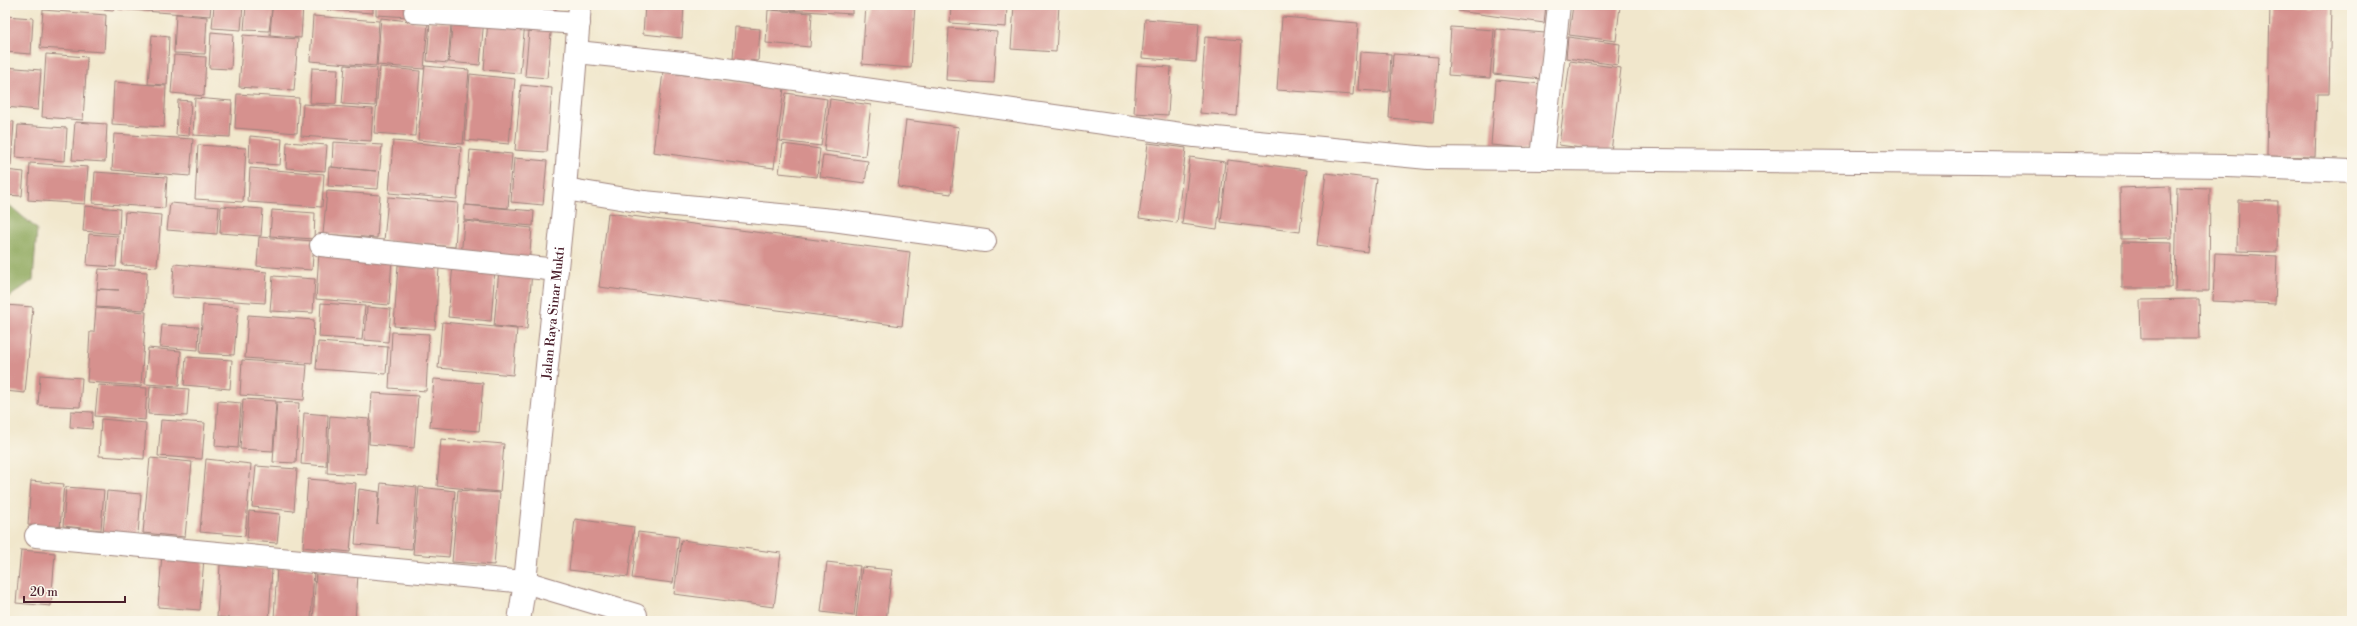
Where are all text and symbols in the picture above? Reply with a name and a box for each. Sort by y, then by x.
street label: Jalan Raya Sinar Mukti [539,246,568,381]
scale bar [24,578,125,604]
text: 20 m [30,585,58,600]

